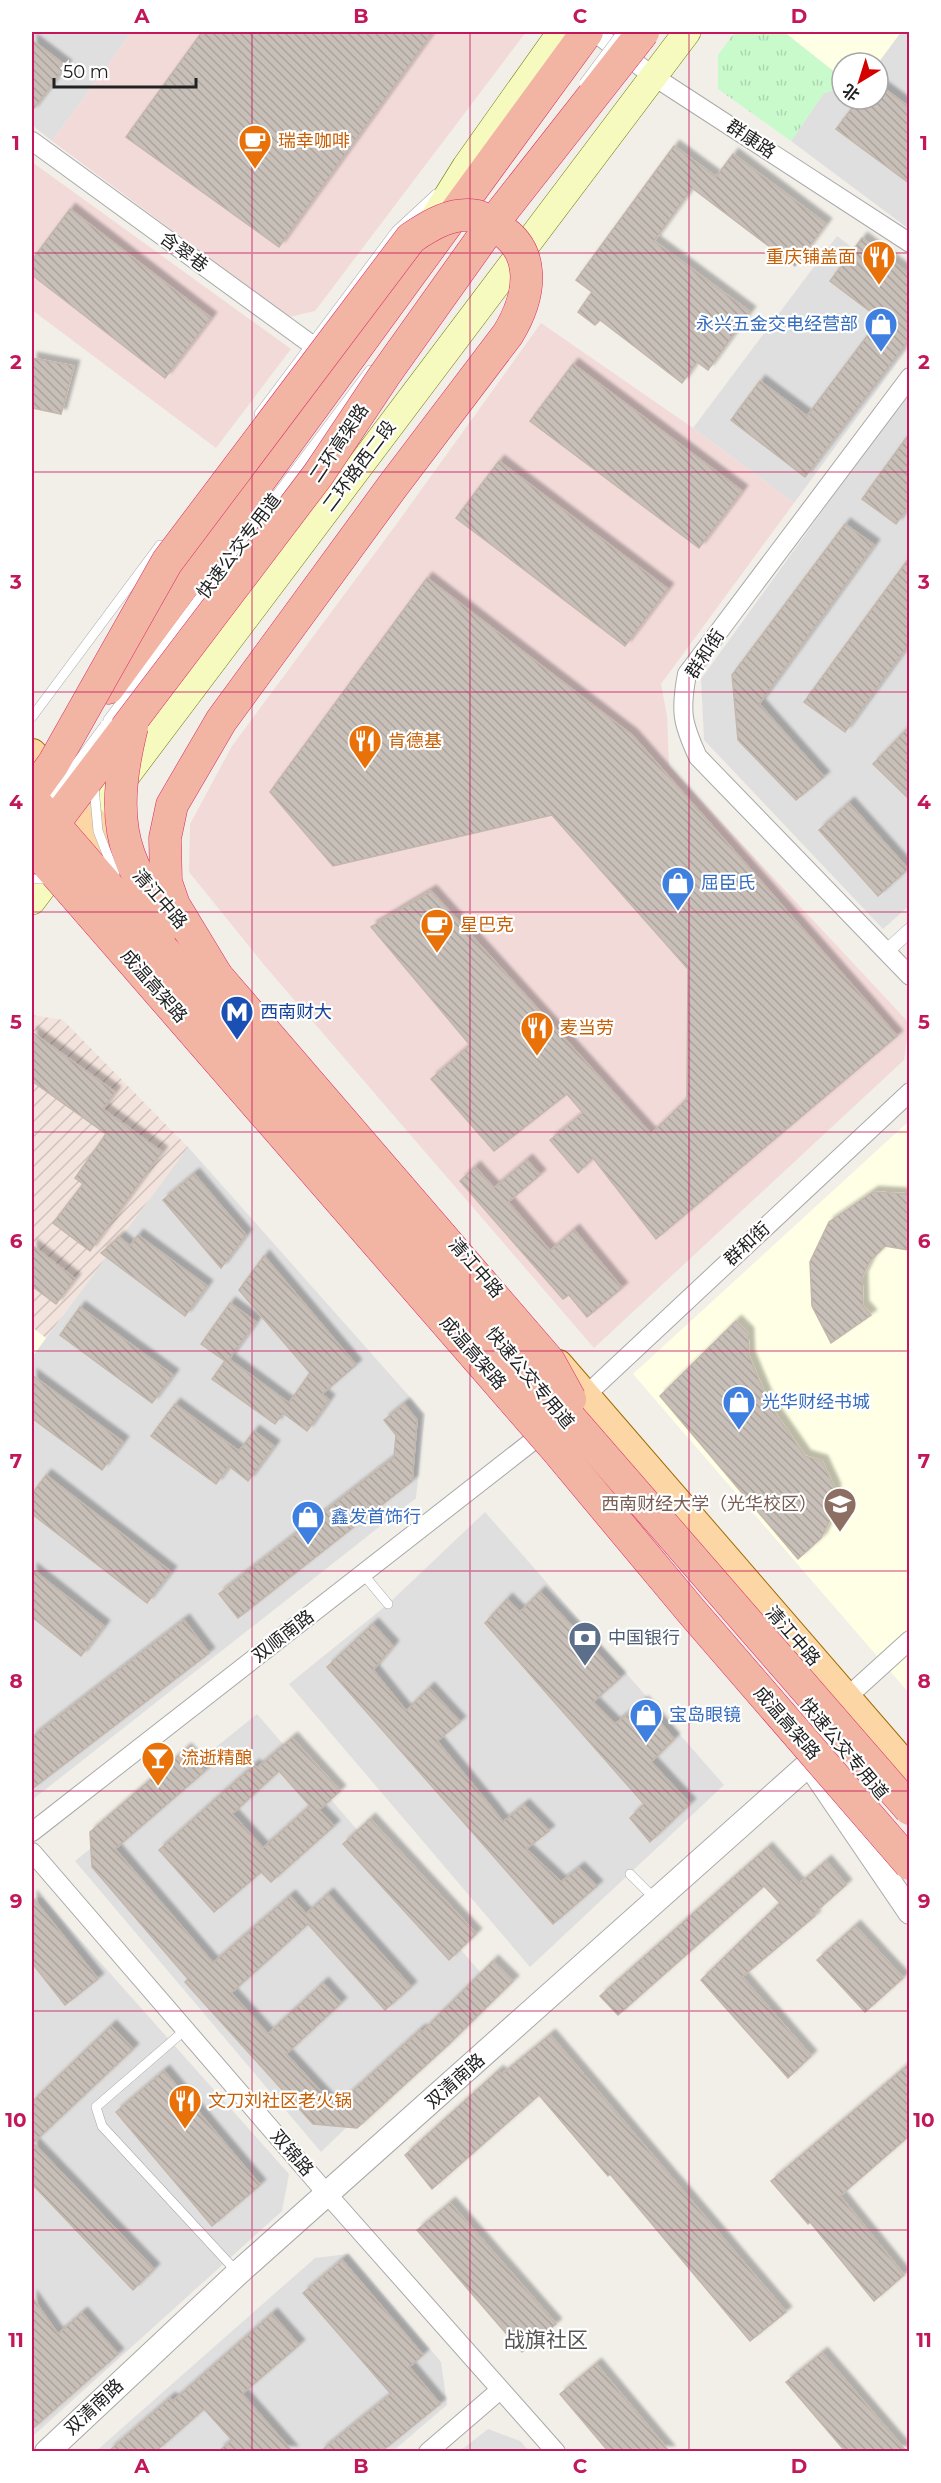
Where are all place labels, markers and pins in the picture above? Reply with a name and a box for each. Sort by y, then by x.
cafe icon: 瑞幸咖啡 [237,123,273,170]
place label: 瑞幸咖啡 [278,130,350,152]
restaurant icon: 重庆铺盖面 [861,239,897,286]
place label: 重庆铺盖面 [766,246,856,268]
shop icon: 永兴五金交电经营部 [863,306,899,353]
place label: 永兴五金交电经营部 [696,313,858,335]
restaurant icon: 肯德基 [347,723,383,770]
place label: 肯德基 [388,730,442,752]
shop icon: 屈臣氏 [660,865,696,912]
place label: 屈臣氏 [701,872,755,894]
cafe icon: 星巴克 [419,907,455,954]
place label: 星巴克 [460,914,514,936]
metro station icon: 西南财大 [219,994,255,1041]
place label: 西南财大 [260,1001,332,1023]
restaurant icon: 麦当劳 [519,1010,555,1057]
place label: 麦当劳 [560,1017,614,1039]
shop icon: 光华财经书城 [721,1384,757,1431]
place label: 光华财经书城 [762,1391,870,1413]
school or university icon: 西南财经大学（光华校区） [822,1486,858,1533]
place label: 西南财经大学（光华校区） [601,1493,817,1515]
shop icon: 鑫发首饰行 [290,1499,326,1546]
place label: 鑫发首饰行 [331,1506,421,1528]
bank icon: 中国银行 [567,1620,603,1667]
place label: 中国银行 [608,1627,680,1649]
shop icon: 宝岛眼镜 [628,1697,664,1744]
place label: 宝岛眼镜 [669,1704,741,1726]
bar icon: 流逝精酿 [140,1740,176,1787]
place label: 流逝精酿 [181,1747,253,1769]
restaurant icon: 文刀刘社区老火锅 [167,2083,203,2130]
place label: 文刀刘社区老火锅 [208,2090,352,2112]

